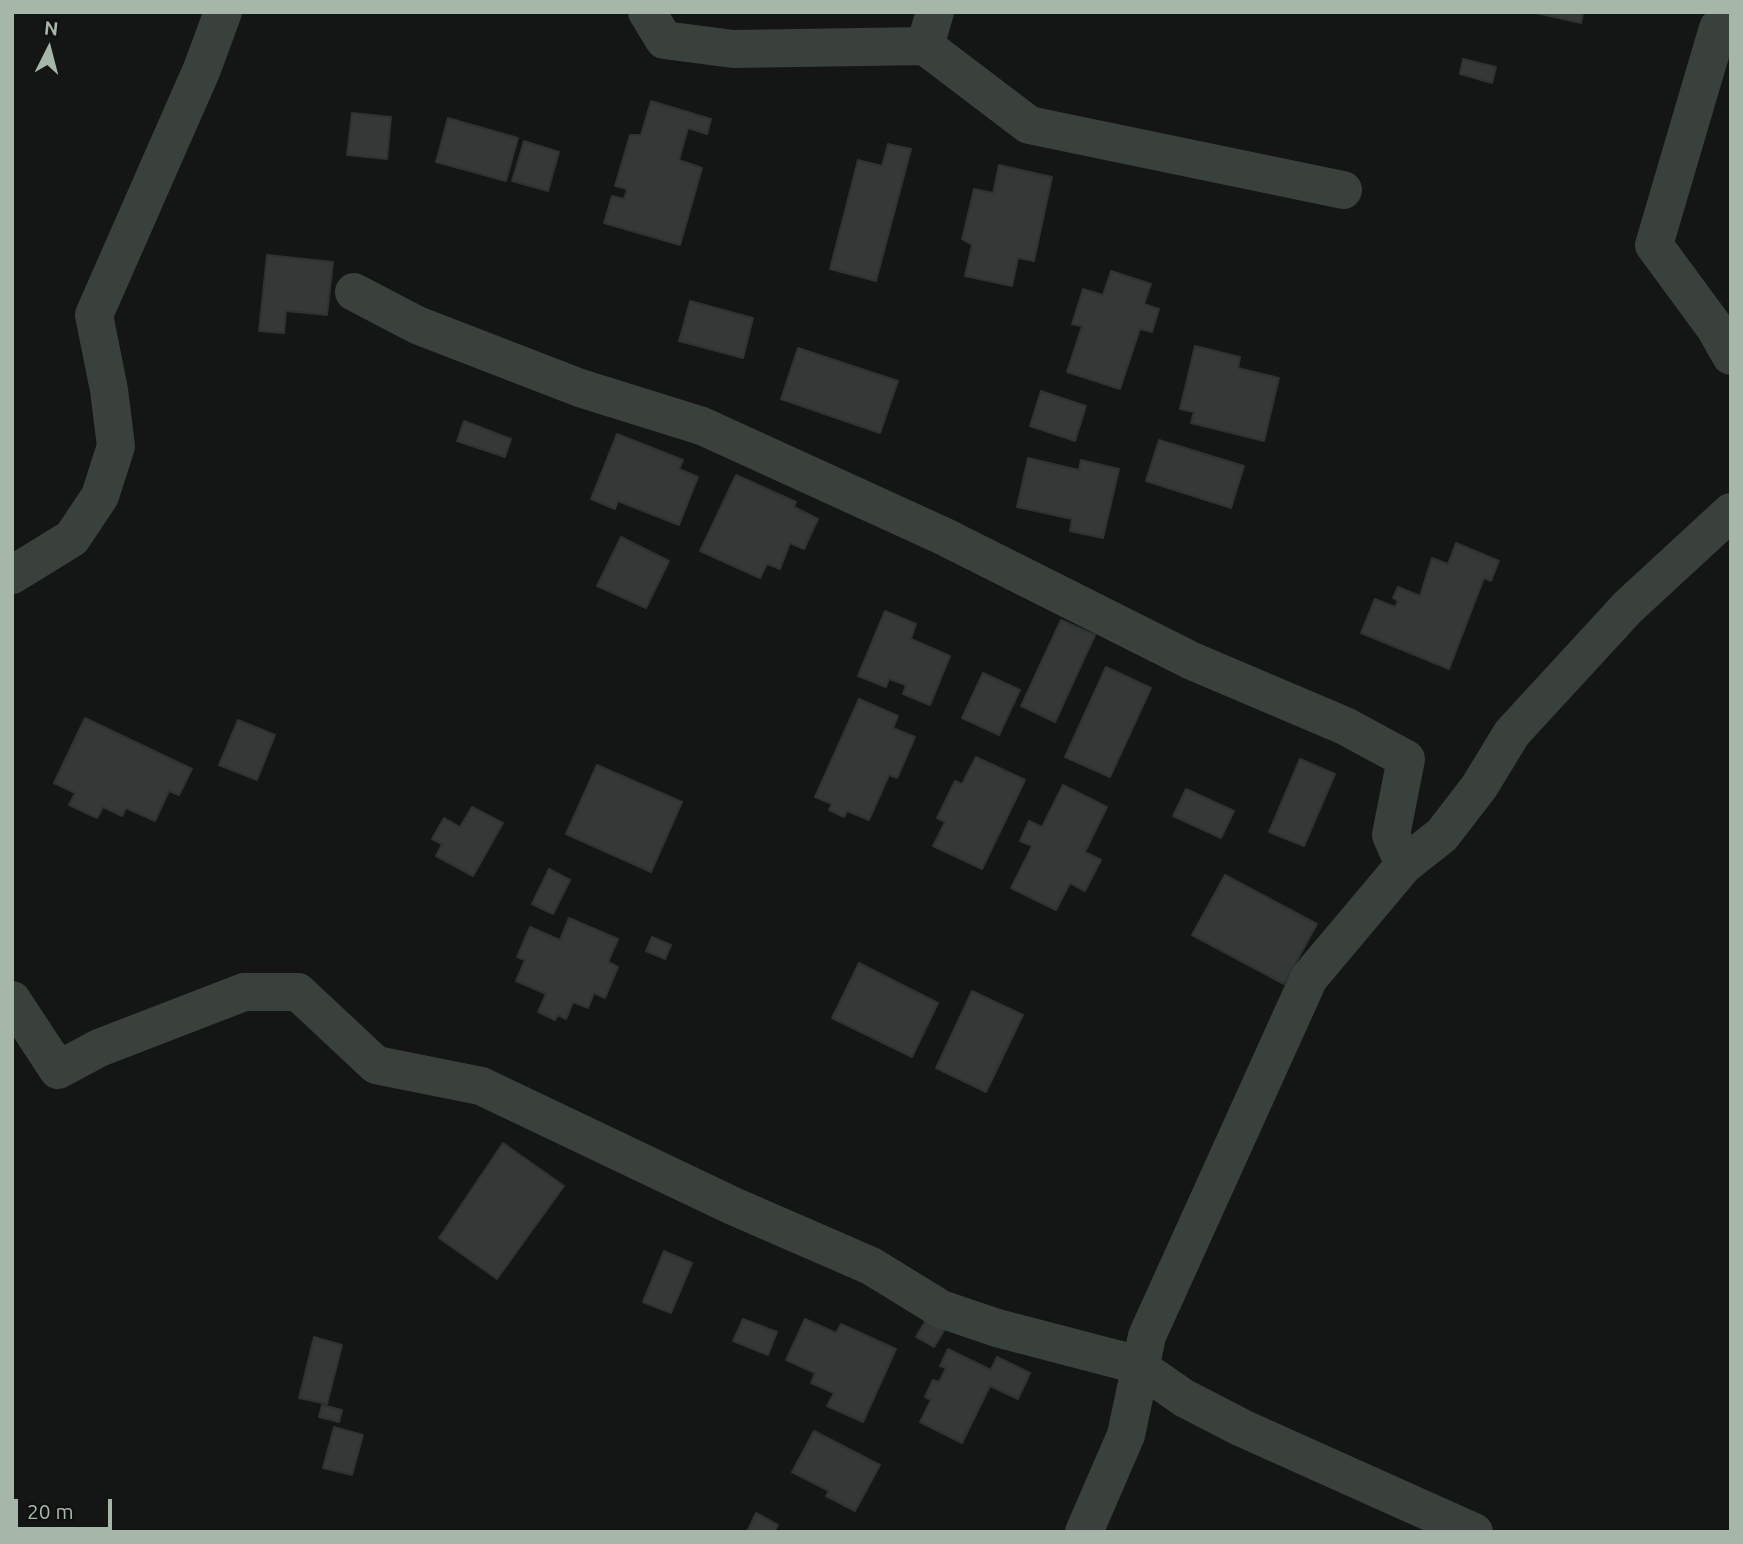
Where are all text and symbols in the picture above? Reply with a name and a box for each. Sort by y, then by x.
north arrow [14,14,84,84]
text: N [43,16,59,40]
scale bar [18,1484,116,1528]
text: 20 m [27,1499,74,1523]

